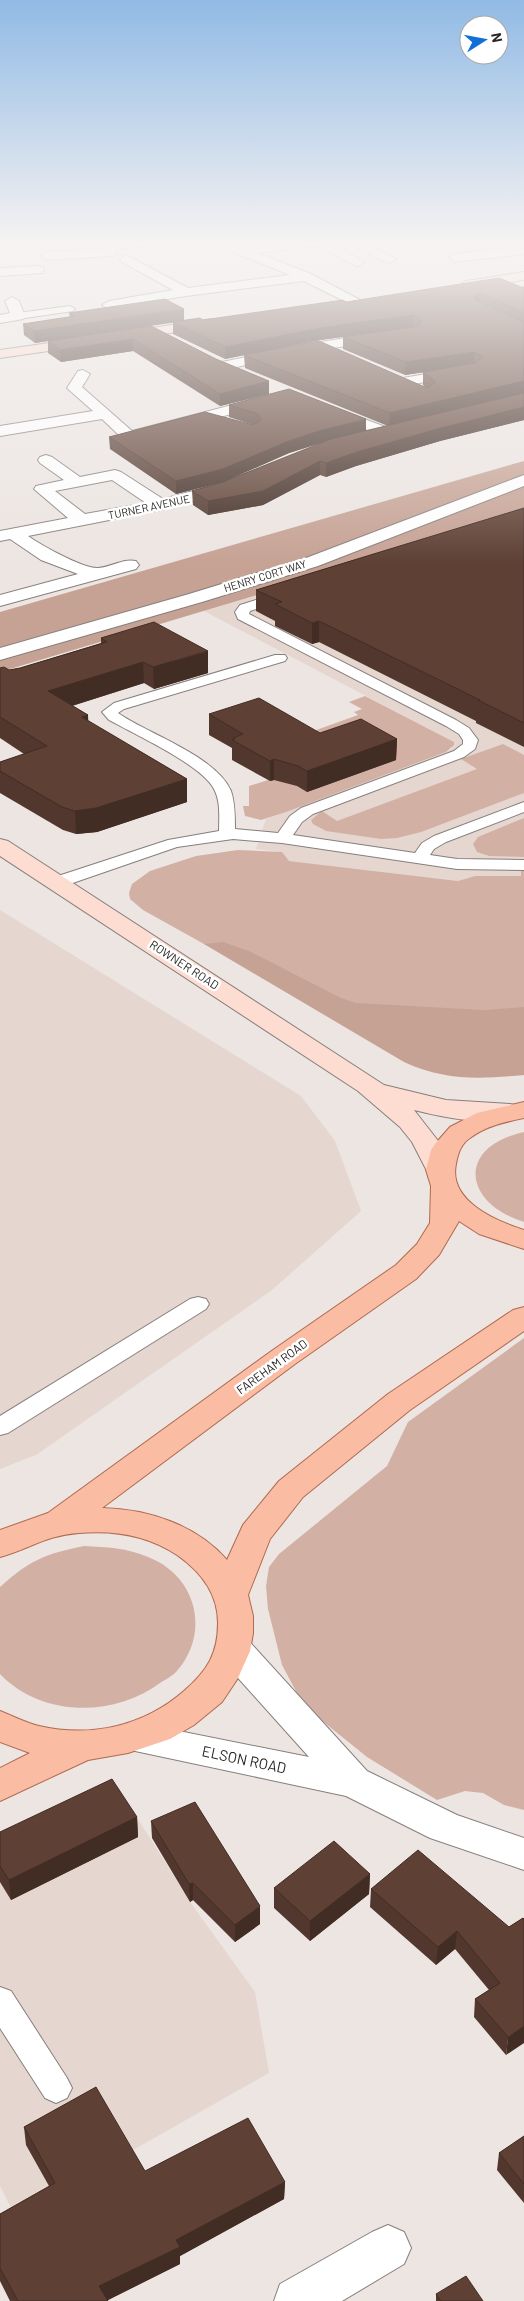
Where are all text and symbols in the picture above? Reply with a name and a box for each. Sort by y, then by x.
north arrow [459,15,509,65]
text: N [488,31,506,44]
street label: TURNER AVENUE [107,491,191,522]
street label: HENRY CORT WAY [222,557,308,594]
street label: ROWNER ROAD [147,937,222,992]
street label: FAREHAM ROAD [233,1336,309,1396]
street label: ELSON ROAD [200,1741,288,1777]

